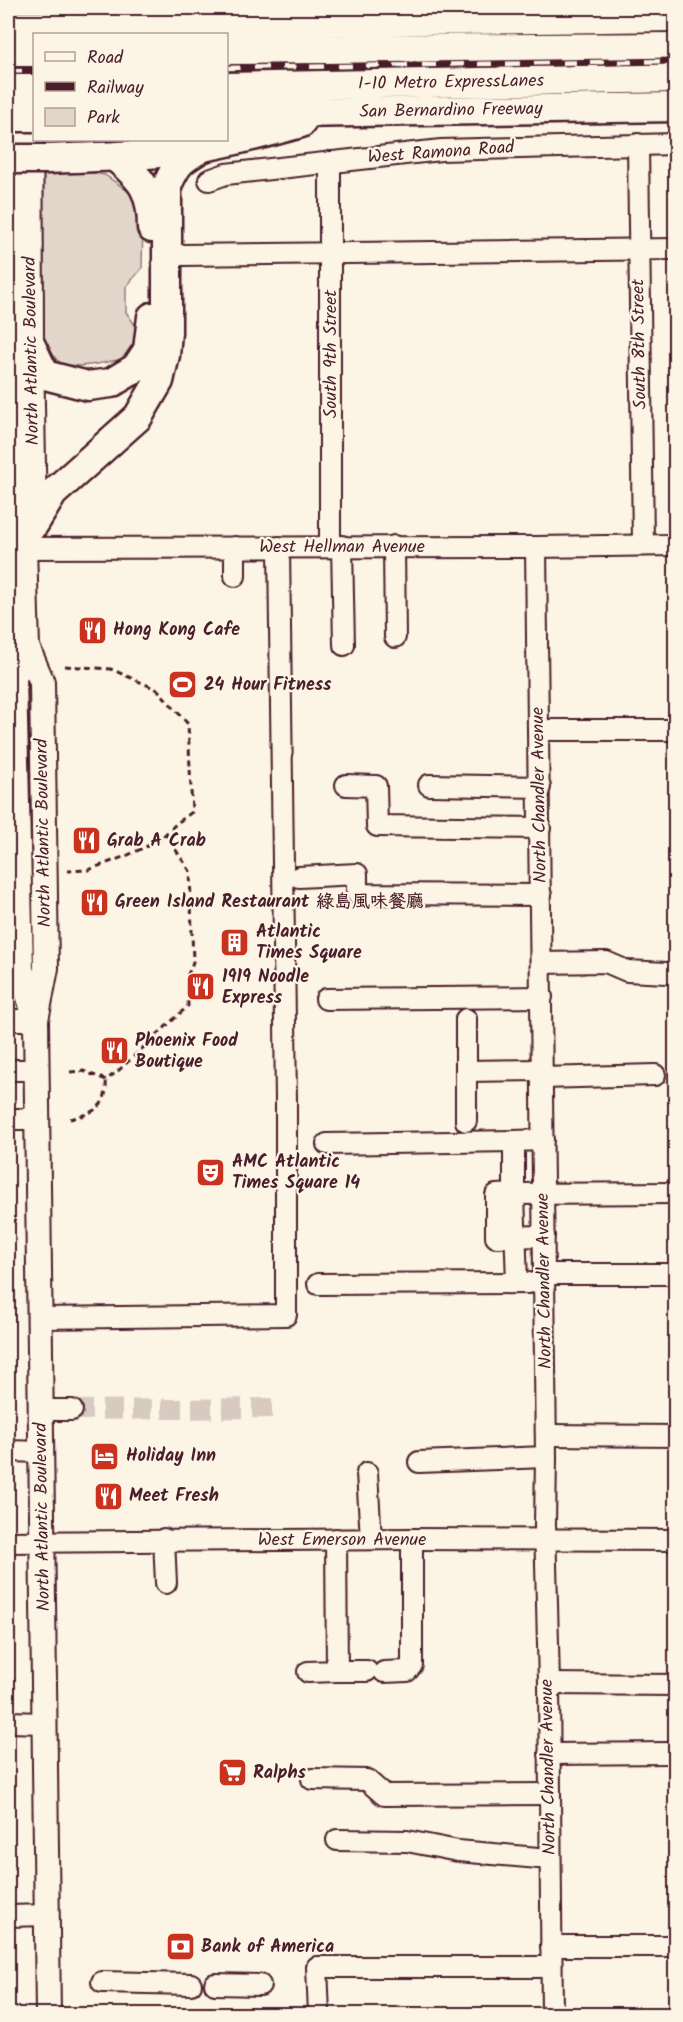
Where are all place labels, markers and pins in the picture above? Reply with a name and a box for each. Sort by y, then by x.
restaurant icon: Hong Kong Cafe [76,614,108,646]
place label: Hong Kong Cafe [113,616,240,645]
sports icon: 24 Hour Fitness [167,669,199,701]
place label: 24 Hour Fitness [204,671,332,700]
restaurant icon: Grab A Crab [70,825,102,857]
place label: Grab A Crab [107,827,206,856]
restaurant icon: Green Island Restaurant 綠島風味餐廳 [78,886,110,918]
place label: Green Island Restaurant 綠島風味餐廳 [115,888,424,917]
place label: Atlantic Times Square [256,918,362,968]
building icon: Atlantic Times Square [219,926,251,958]
place label: 1919 Noodle Express [222,963,309,1013]
restaurant icon: 1919 Noodle Express [185,971,217,1003]
place label: Phoenix Food Boutique [135,1027,238,1077]
restaurant icon: Phoenix Food Boutique [98,1035,130,1067]
place label: AMC Atlantic Times Square 14 [232,1148,360,1198]
theatre icon: AMC Atlantic Times Square 14 [195,1156,227,1188]
hotel icon: Holiday Inn [89,1440,121,1472]
place label: Holiday Inn [126,1442,216,1471]
restaurant icon: Meet Fresh [92,1480,124,1512]
place label: Meet Fresh [129,1482,219,1511]
supermarket icon: Ralphs [216,1757,248,1789]
place label: Ralphs [253,1759,307,1788]
bank icon: Bank of America [164,1931,196,1963]
place label: Bank of America [201,1933,334,1962]

